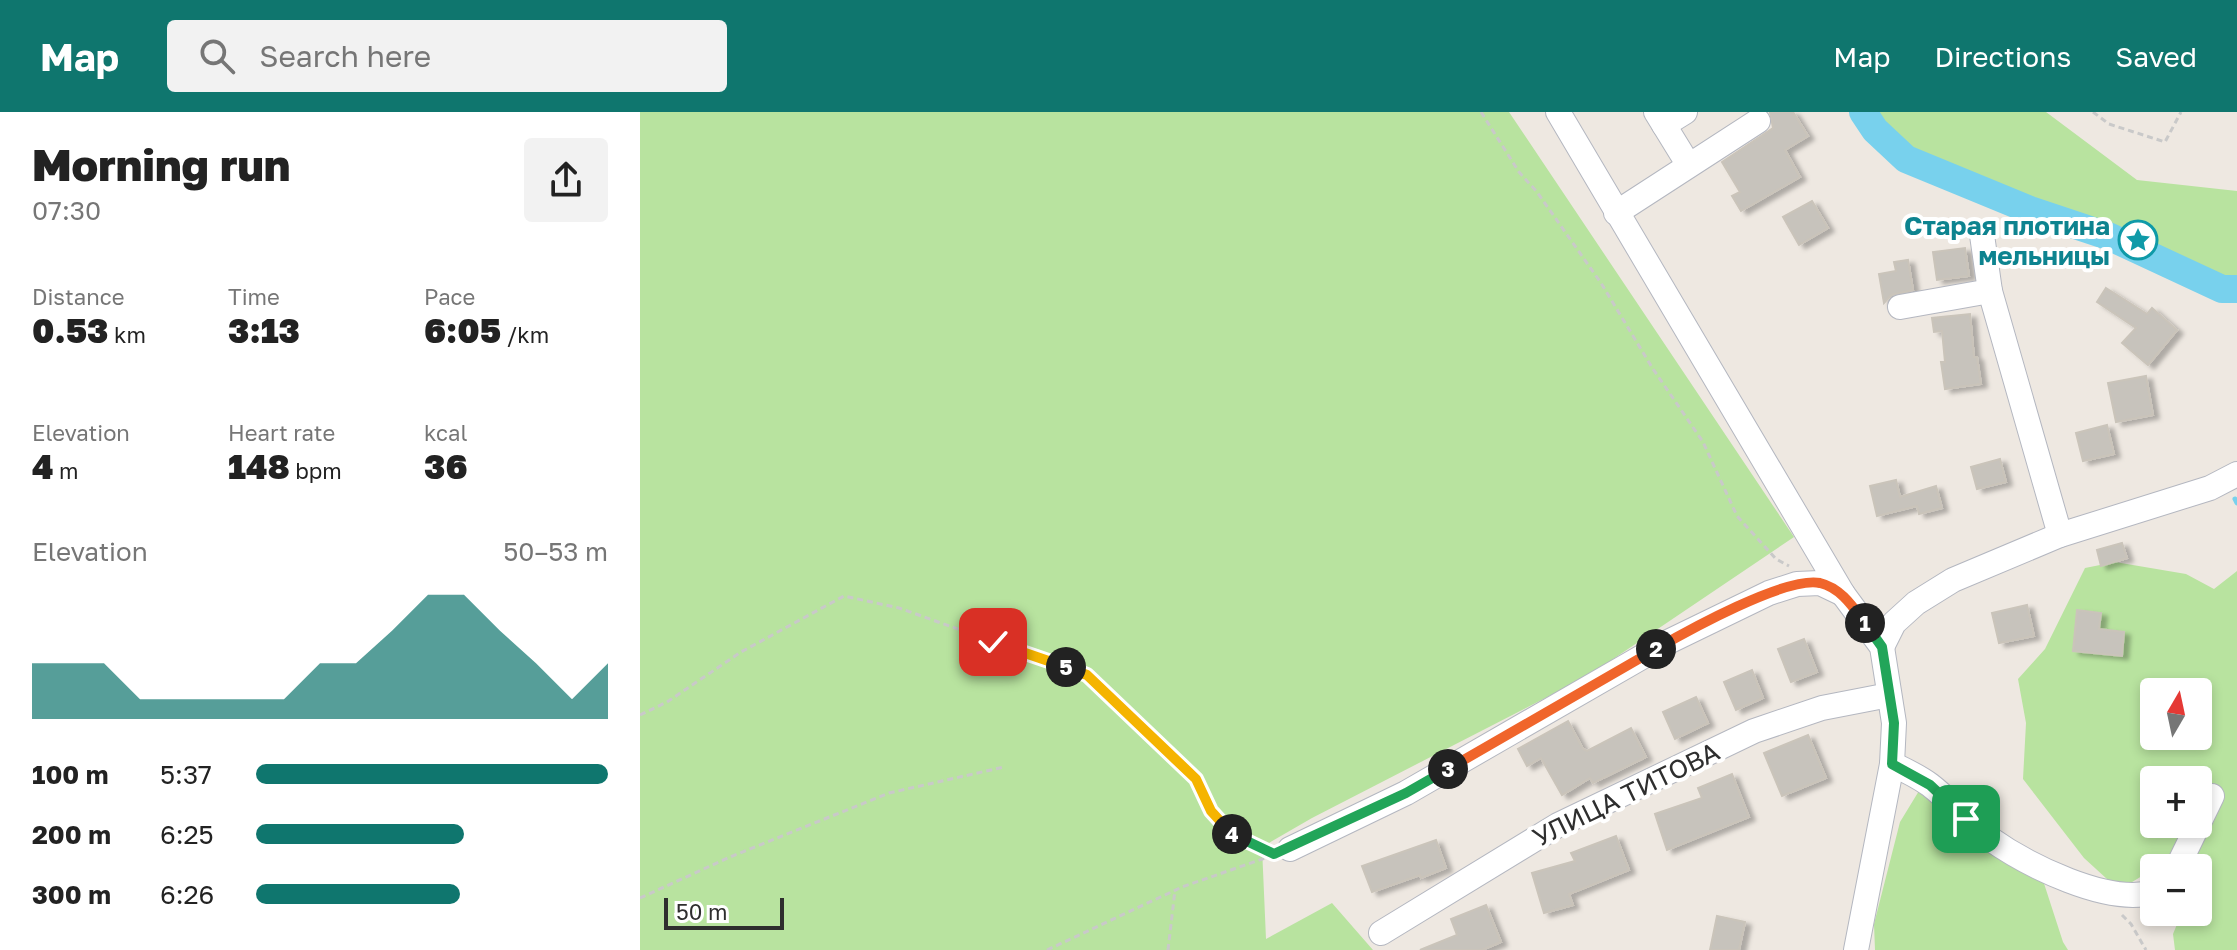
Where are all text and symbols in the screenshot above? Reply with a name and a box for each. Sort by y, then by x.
search box [167,20,727,92]
text: Map [40,34,119,79]
icon: search [195,34,239,78]
text: Search here [259,38,431,74]
text: Map [1833,40,1890,73]
text: Directions [1934,40,2071,73]
text: Saved [2115,40,2197,73]
text: Morning run [32,138,290,191]
button: share [524,138,608,222]
text: 07:30 [32,195,101,226]
place label: Старая плотина мельницы [1904,210,2110,271]
place icon: Старая плотина мельницы [2117,219,2159,261]
text: Distance [32,283,124,310]
text: Time [228,283,280,310]
text: Pace [424,283,475,310]
text: 0.53 [32,310,109,350]
text: 3:13 [228,310,300,350]
text: 6:05 [424,310,501,350]
text: km [109,321,146,348]
text: /km [501,321,549,348]
text: Elevation [32,419,130,446]
text: Heart rate [228,419,335,446]
text: kcal [424,419,467,446]
text: 4 [32,446,54,486]
text: 148 [228,446,290,486]
text: 36 [424,446,468,486]
text: m [54,457,79,484]
text: bpm [290,457,342,484]
text: Elevation [32,536,148,567]
text: 50–53 m [503,536,608,567]
pin: 1 [1845,603,1885,643]
pin [959,608,1027,676]
text: 1 [1859,609,1871,636]
icon: check [971,620,1015,664]
pin: 2 [1636,629,1676,669]
text: 2 [1649,635,1663,662]
pin: 5 [1046,647,1086,687]
text: 5 [1059,653,1073,680]
north arrow [2140,678,2212,750]
map controls [2140,678,2212,926]
street label: УЛИЦА ТИТОВА [1528,735,1724,853]
pin: 3 [1428,749,1468,789]
text: 3 [1441,755,1455,782]
text: 100 m [32,759,108,790]
text: 5:37 [160,759,212,790]
button: + [2140,766,2212,838]
pin [1932,785,2000,853]
icon: arrive [1944,797,1988,841]
pin: 4 [1212,814,1252,854]
text: 200 m [32,819,111,850]
text: 6:25 [160,819,214,850]
text: 4 [1225,820,1239,847]
button: − [2140,854,2212,926]
text: 300 m [32,879,111,910]
text: 6:26 [160,879,214,910]
scale bar [664,894,784,930]
text: 50 m [676,898,727,925]

